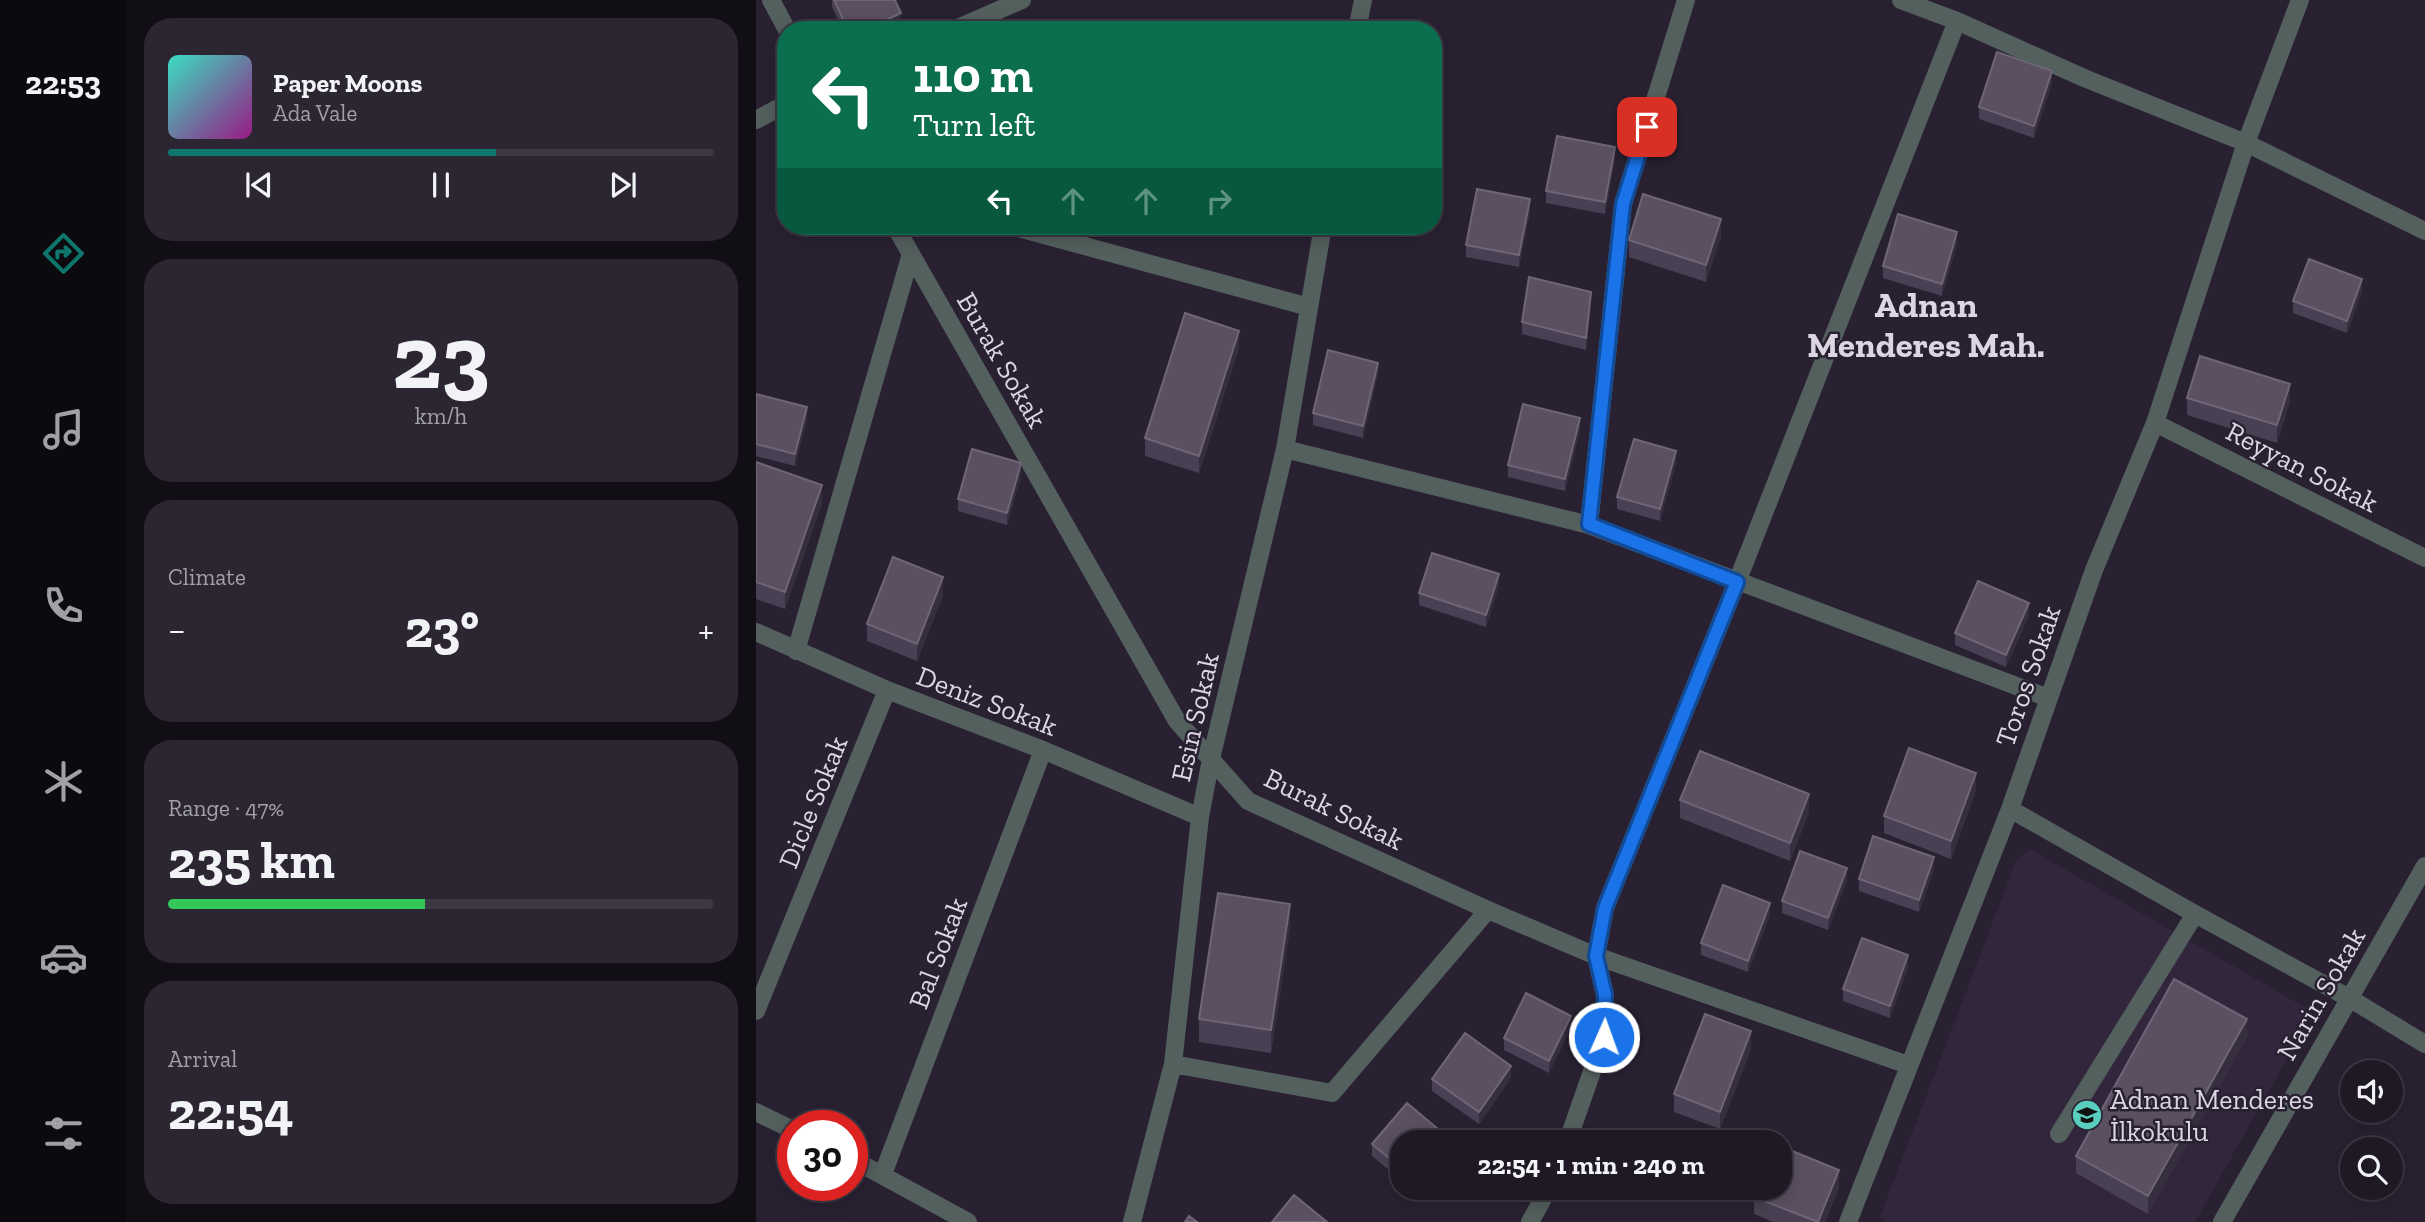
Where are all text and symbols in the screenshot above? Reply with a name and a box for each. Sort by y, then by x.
text: 110 m [913,46,1033,105]
icon: left [798,49,889,140]
text: 22:53 [25,64,101,102]
text: Paper Moons [273,67,422,99]
pin [1617,97,1677,157]
text: Ada Vale [273,99,357,127]
text: Turn left [913,106,1035,144]
icon: arrive [1628,108,1666,146]
icon: previous [240,166,278,204]
icon: pause [422,166,460,204]
icon: next [604,166,642,204]
icon: left [981,182,1019,220]
icon: ahead [1054,182,1092,220]
icon: ahead [1127,182,1165,220]
icon: right [1200,182,1238,220]
icon: directions [39,229,88,278]
district label: Adnan Menderes Mah. [1807,284,2045,366]
street label: Burak Sokak [950,286,1054,434]
text: 23 [392,302,490,411]
text: km/h [415,402,467,430]
icon: music [39,405,88,454]
street label: Reyyan Sokak [2221,415,2384,520]
text: Climate [168,563,246,591]
icon: phone [39,581,88,630]
text: 23° [405,598,479,660]
street label: Toros Sokak [1989,601,2068,751]
text: − [168,607,186,653]
text: + [698,607,714,653]
street label: Esin Sokak [1164,649,1226,784]
street label: Deniz Sokak [912,659,1062,743]
street label: Dicle Sokak [772,731,855,873]
icon: climate [39,757,88,806]
street label: Burak Sokak [1259,761,1409,857]
text: Range · 47% [168,794,284,822]
text: 235 km [168,829,335,891]
street label: Bal Sokak [902,892,974,1013]
street label: Narin Sokak [2270,922,2372,1066]
icon: car [39,933,88,982]
position arrow [1567,1000,1641,1074]
text: Arrival [168,1045,237,1073]
map controls [2340,1060,2403,1200]
button: sound [2340,1060,2403,1123]
text: 22:54 [168,1080,294,1142]
place label: Adnan Menderes İlkokulu [2110,1083,2314,1148]
school or university icon: Adnan Menderes İlkokulu [2070,1098,2104,1132]
icon: filters [39,1109,88,1158]
speed limit sign: 30 [777,1110,868,1201]
button: search [2340,1137,2403,1200]
text: 22:54 · 1 min · 240 m [1478,1149,1704,1181]

